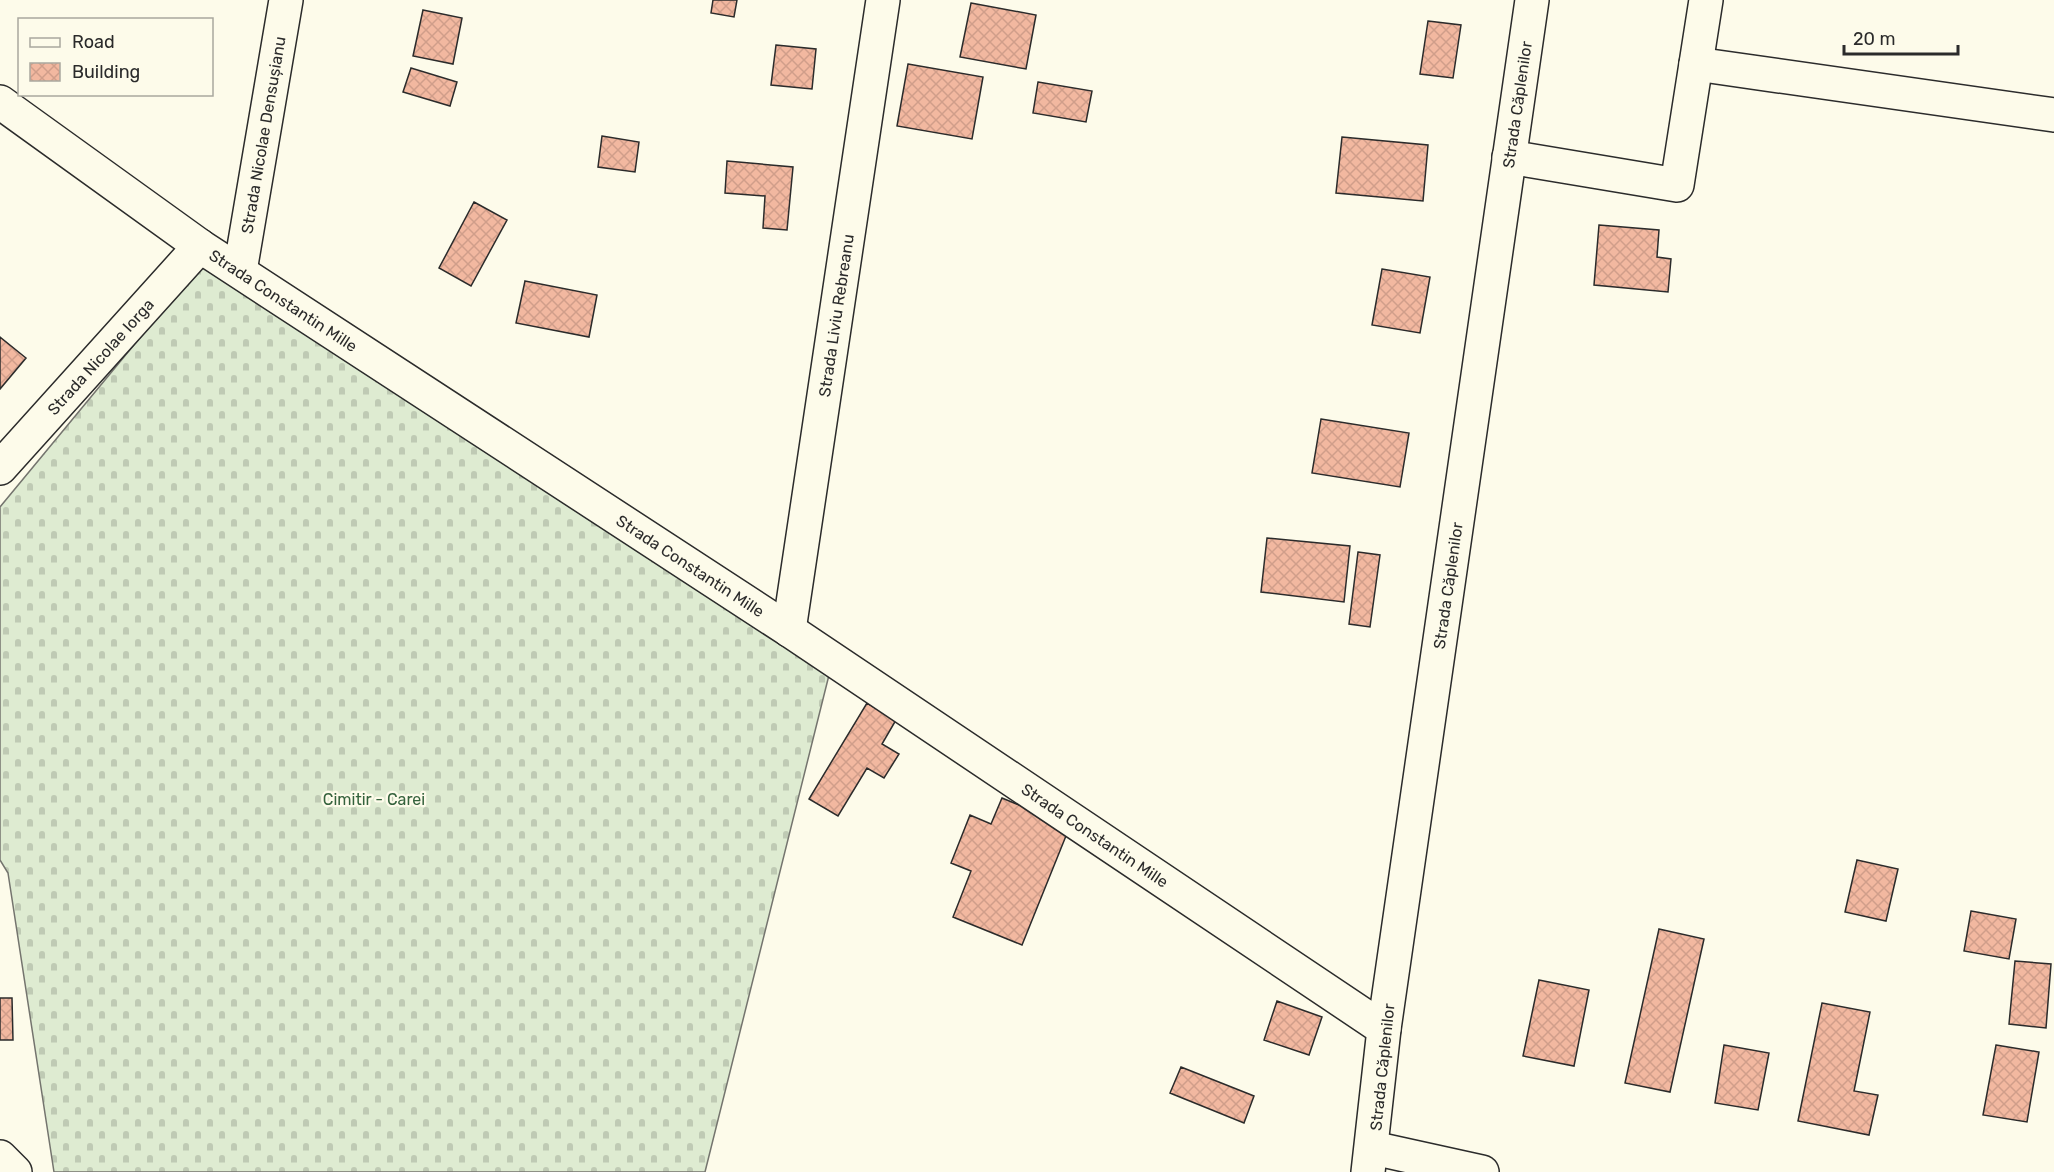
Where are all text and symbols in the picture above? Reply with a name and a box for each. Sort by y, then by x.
legend [18,18,213,96]
scale bar [1844,18,1958,56]
text: 20 m [1853,28,1895,50]
text: Road [72,31,115,53]
street label: Strada Nicolae Densușianu [238,35,290,235]
street label: Strada Căplenilor [1499,40,1536,169]
text: Building [72,61,140,83]
street label: Strada Liviu Rebreanu [815,233,858,398]
street label: Strada Constantin Mille [206,246,361,356]
street label: Strada Nicolae Iorga [44,295,158,419]
street label: Strada Constantin Mille [613,511,768,621]
street label: Strada Căplenilor [1430,521,1467,650]
street label: Strada Constantin Mille [1018,780,1172,892]
park label: Cimitir - Carei [323,790,425,809]
street label: Strada Căplenilor [1366,1002,1399,1132]

